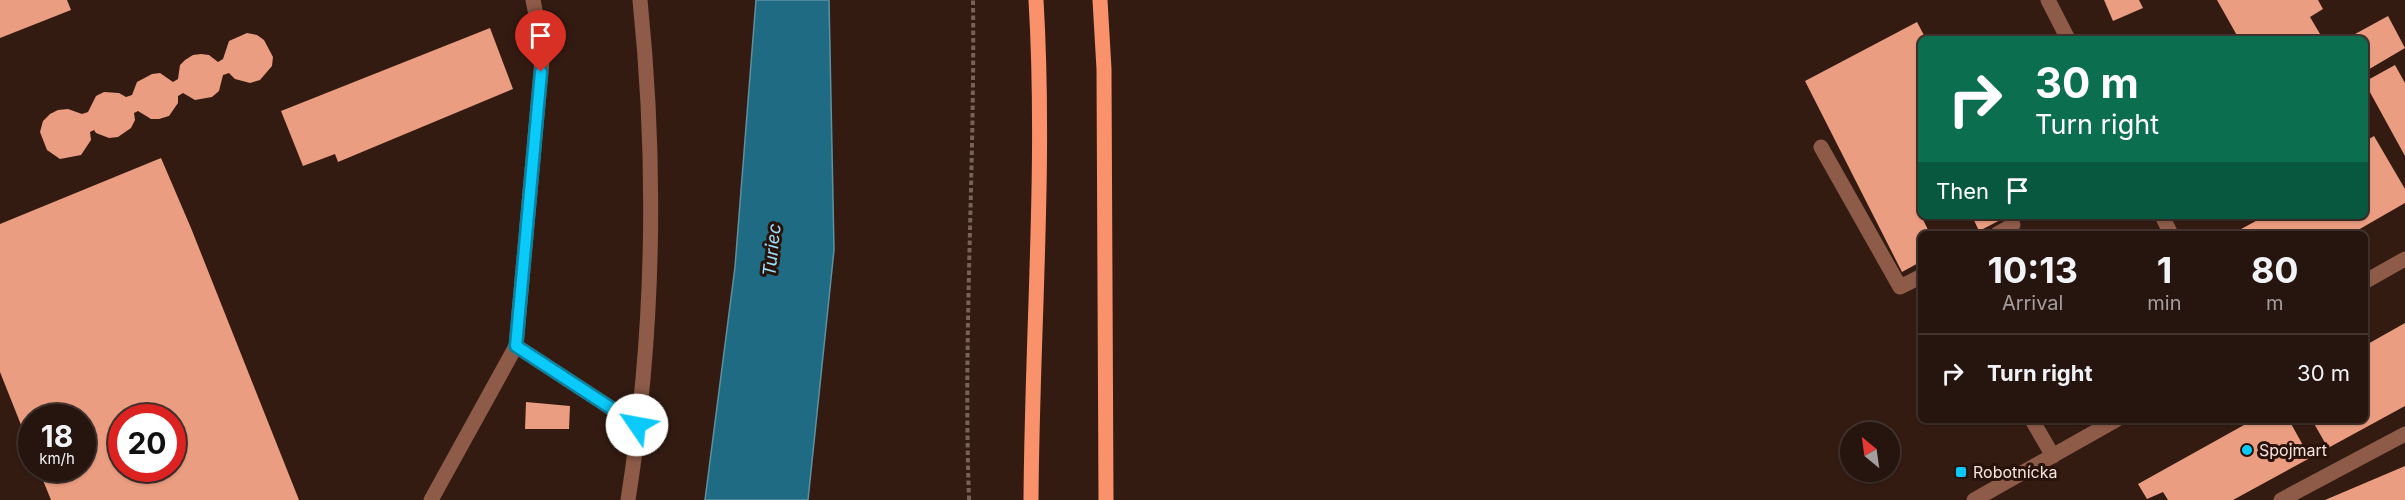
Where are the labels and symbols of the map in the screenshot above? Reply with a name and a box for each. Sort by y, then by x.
pin [515,10,566,72]
water label: Turiec [758,222,785,277]
position arrow [605,393,669,457]
speed limit sign: 20 [108,404,186,482]
north arrow [1840,422,1900,482]
place label: Spojmart [2259,440,2327,460]
marker: Spojmart [2240,443,2254,457]
place label: Robotnícka [1973,462,2058,482]
marker: Robotnícka [1954,465,1968,479]

